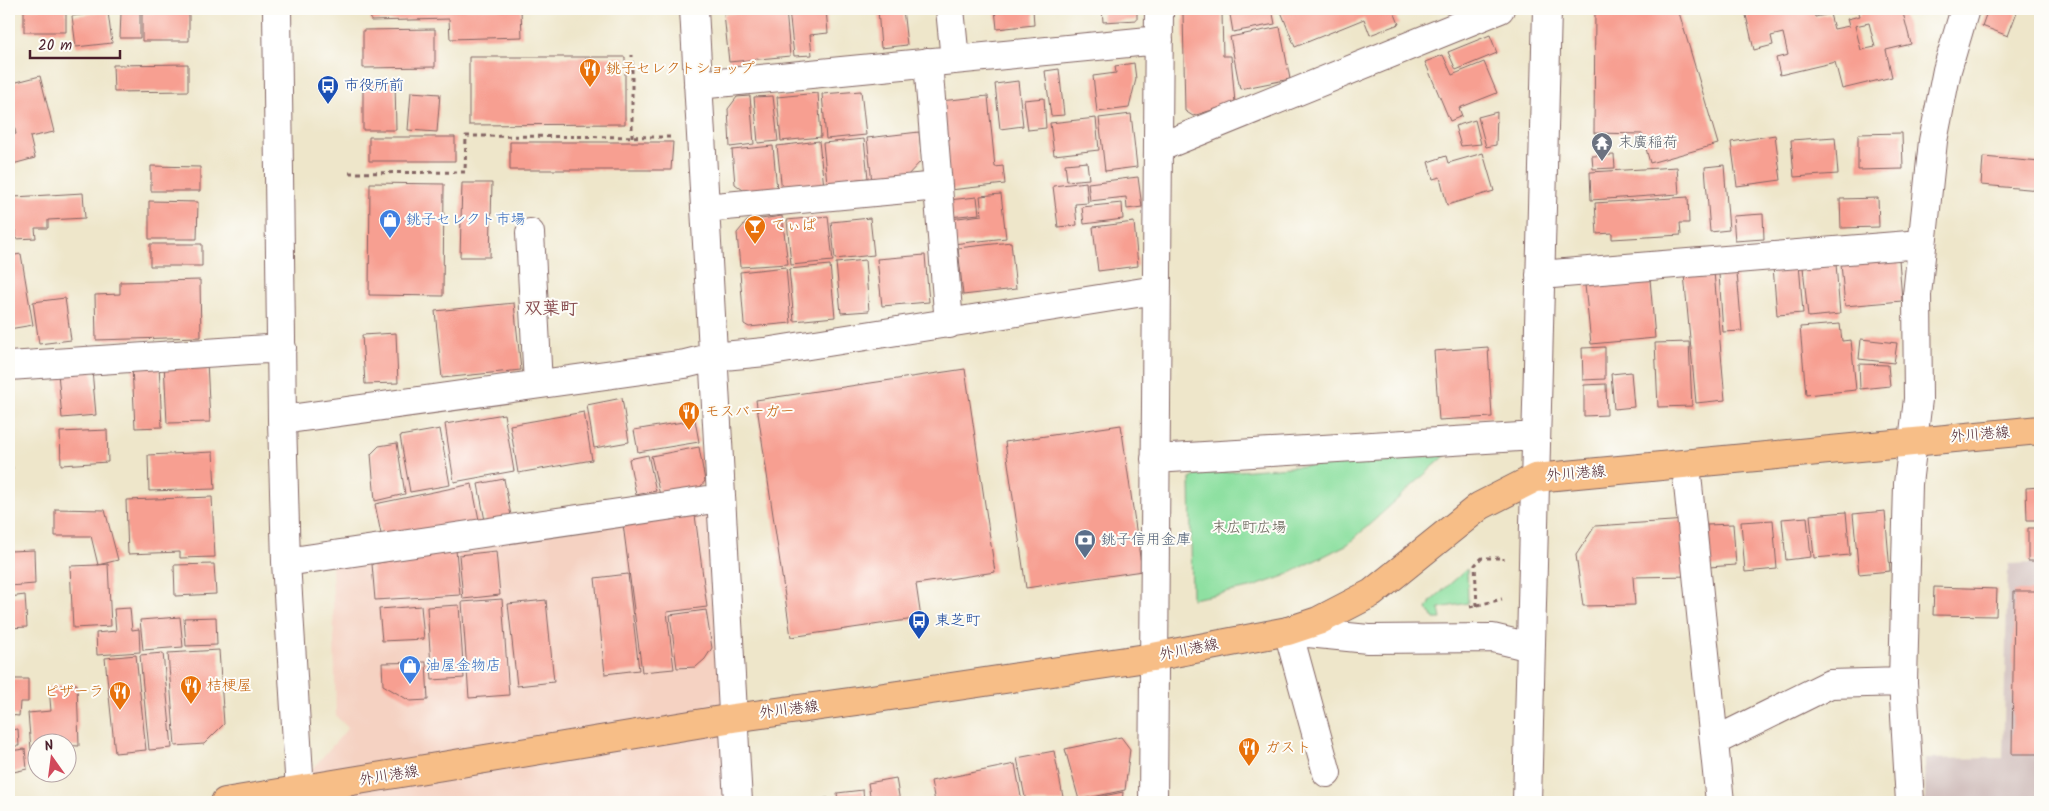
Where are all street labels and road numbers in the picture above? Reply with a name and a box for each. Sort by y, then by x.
street label: 外川港線 [1949,420,2011,450]
street label: 外川港線 [1545,459,1607,489]
street label: 外川港線 [1157,632,1221,668]
street label: 外川港線 [758,694,820,726]
street label: 外川港線 [357,759,421,793]

